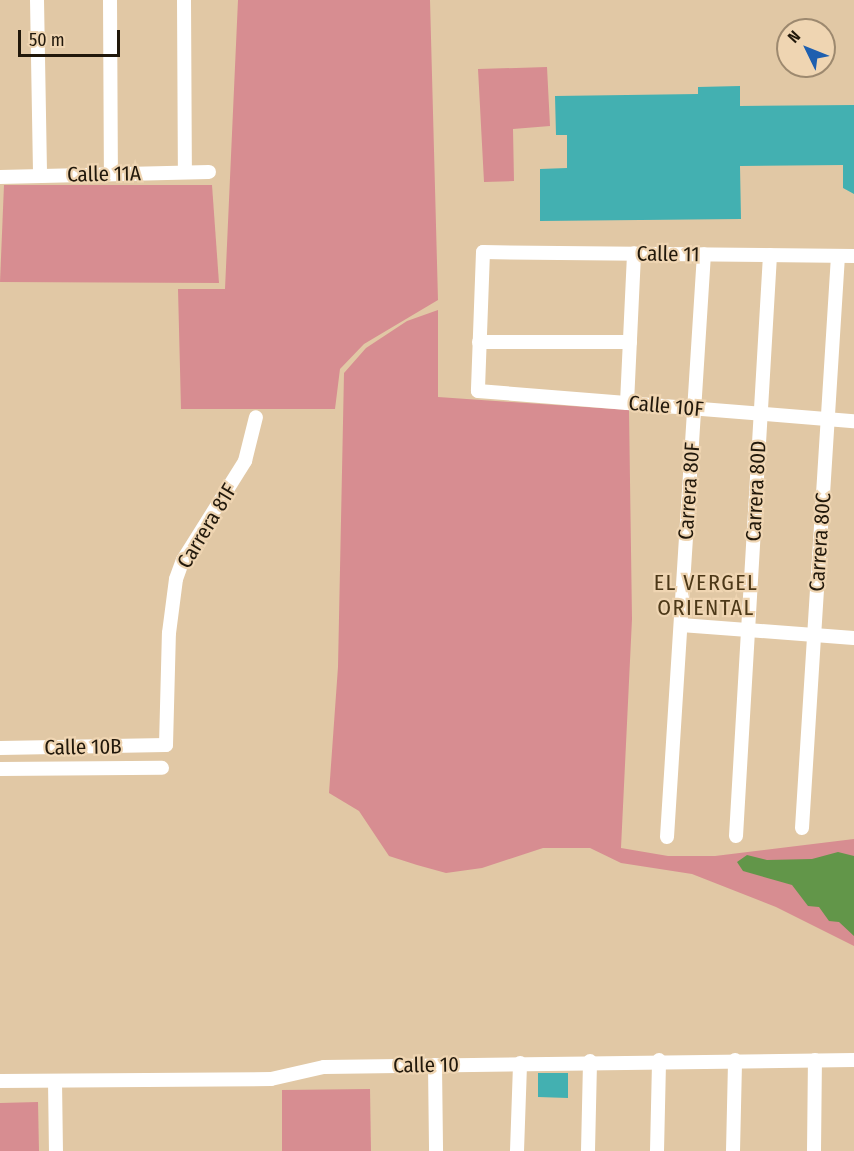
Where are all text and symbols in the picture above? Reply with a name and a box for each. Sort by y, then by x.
scale bar [21,18,123,56]
north arrow [776,18,836,78]
text: N [784,27,804,47]
text: 50 m [29,29,65,51]
street label: Calle 11A [67,161,141,187]
street label: Calle 11 [636,241,700,267]
street label: Calle 10F [627,390,705,422]
street label: Carrera 80D [741,440,771,542]
street label: Carrera 80F [673,441,705,541]
street label: Carrera 81F [172,479,242,573]
street label: Carrera 80C [804,492,836,592]
district label: EL VERGEL ORIENTAL [654,569,758,620]
street label: Calle 10B [44,734,122,760]
street label: Calle 10 [393,1052,459,1078]

